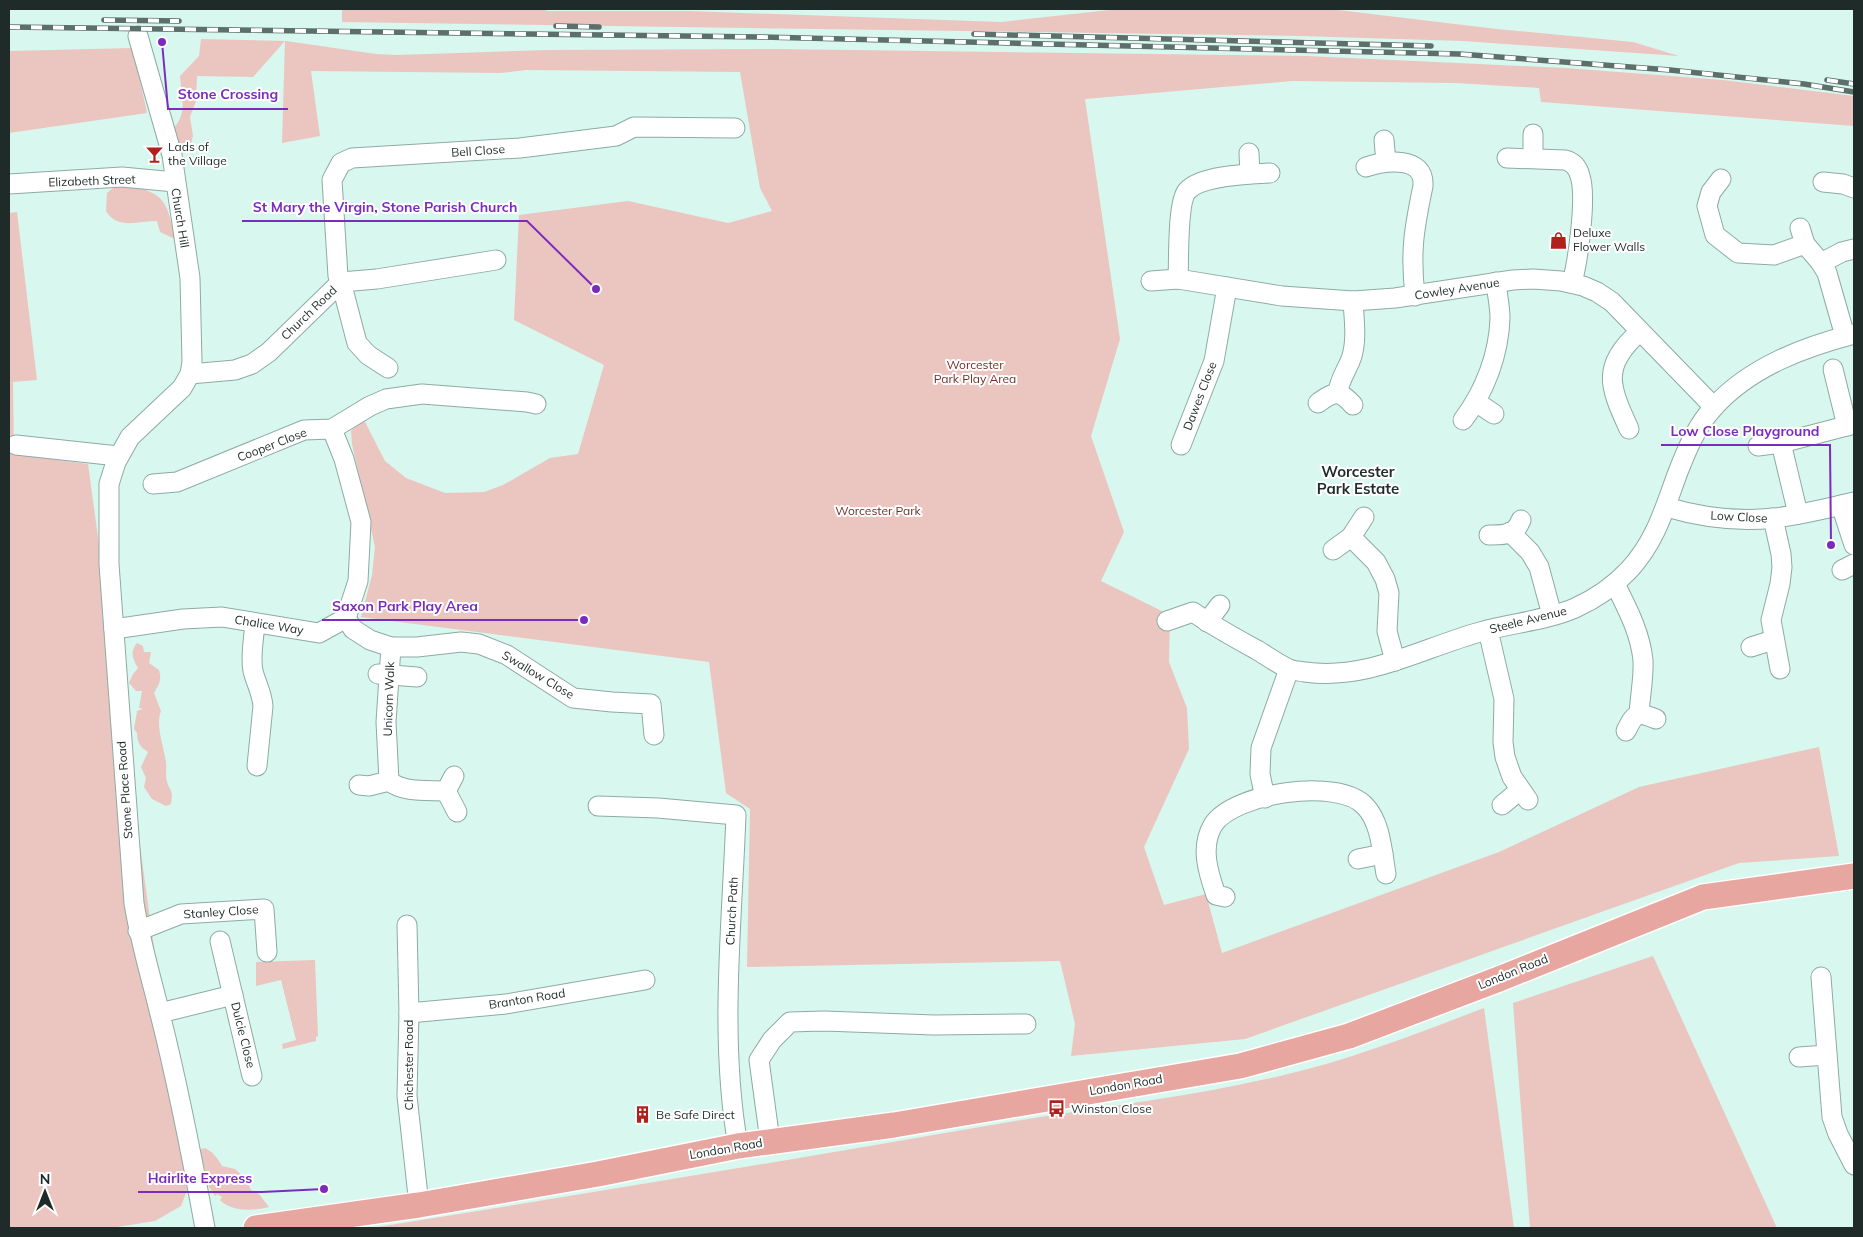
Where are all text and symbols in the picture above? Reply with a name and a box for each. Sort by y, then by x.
callout: Stone Crossing [168,80,288,109]
text: Stone Crossing [178,85,278,103]
place label: Lads of the Village [168,139,227,168]
street label: Bell Close [451,141,505,160]
bar icon: Lads of the Village [144,144,164,164]
street label: Elizabeth Street [48,171,136,190]
street label: Church Hill [168,187,193,249]
callout: St Mary the Virgin, Stone Parish Church [242,192,527,221]
text: St Mary the Virgin, Stone Parish Church [253,198,517,216]
place label: Deluxe Flower Walls [1573,225,1645,254]
shop icon: Deluxe Flower Walls [1549,230,1569,250]
street label: Cowley Avenue [1413,274,1500,303]
street label: Church Road [278,282,340,343]
park label: Worcester Park Play Area [934,357,1016,386]
street label: Dawes Close [1180,359,1220,432]
callout: Low Close Playground [1661,416,1830,445]
text: Low Close Playground [1670,422,1820,440]
street label: Cooper Close [235,424,309,465]
district label: Worcester Park Estate [1317,462,1399,498]
park label: Worcester Park [835,503,922,518]
street label: Low Close [1710,508,1768,525]
callout: Saxon Park Play Area [322,591,488,620]
text: Saxon Park Play Area [332,597,478,615]
street label: Steele Avenue [1488,603,1568,636]
street label: Chalice Way [233,612,305,637]
street label: Swallow Close [500,647,577,702]
street label: Unicorn Walk [380,661,397,737]
street label: Stone Place Road [114,741,135,839]
street label: Church Path [722,876,741,946]
street label: Stanley Close [183,901,259,922]
street label: London Road [1476,951,1550,992]
street label: Branton Road [488,985,566,1012]
street label: Dulcie Close [228,1000,259,1069]
street label: Chichester Road [401,1019,416,1111]
street label: London Road [1088,1071,1164,1098]
bus stop icon: Winston Close [1047,1099,1067,1119]
place label: Winston Close [1071,1101,1152,1116]
building icon: Be Safe Direct [632,1105,652,1125]
place label: Be Safe Direct [656,1107,735,1122]
street label: London Road [688,1135,764,1162]
callout: Hairlite Express [138,1163,262,1192]
north arrow [20,1167,70,1217]
text: Hairlite Express [148,1169,252,1187]
text: N [40,1170,50,1188]

